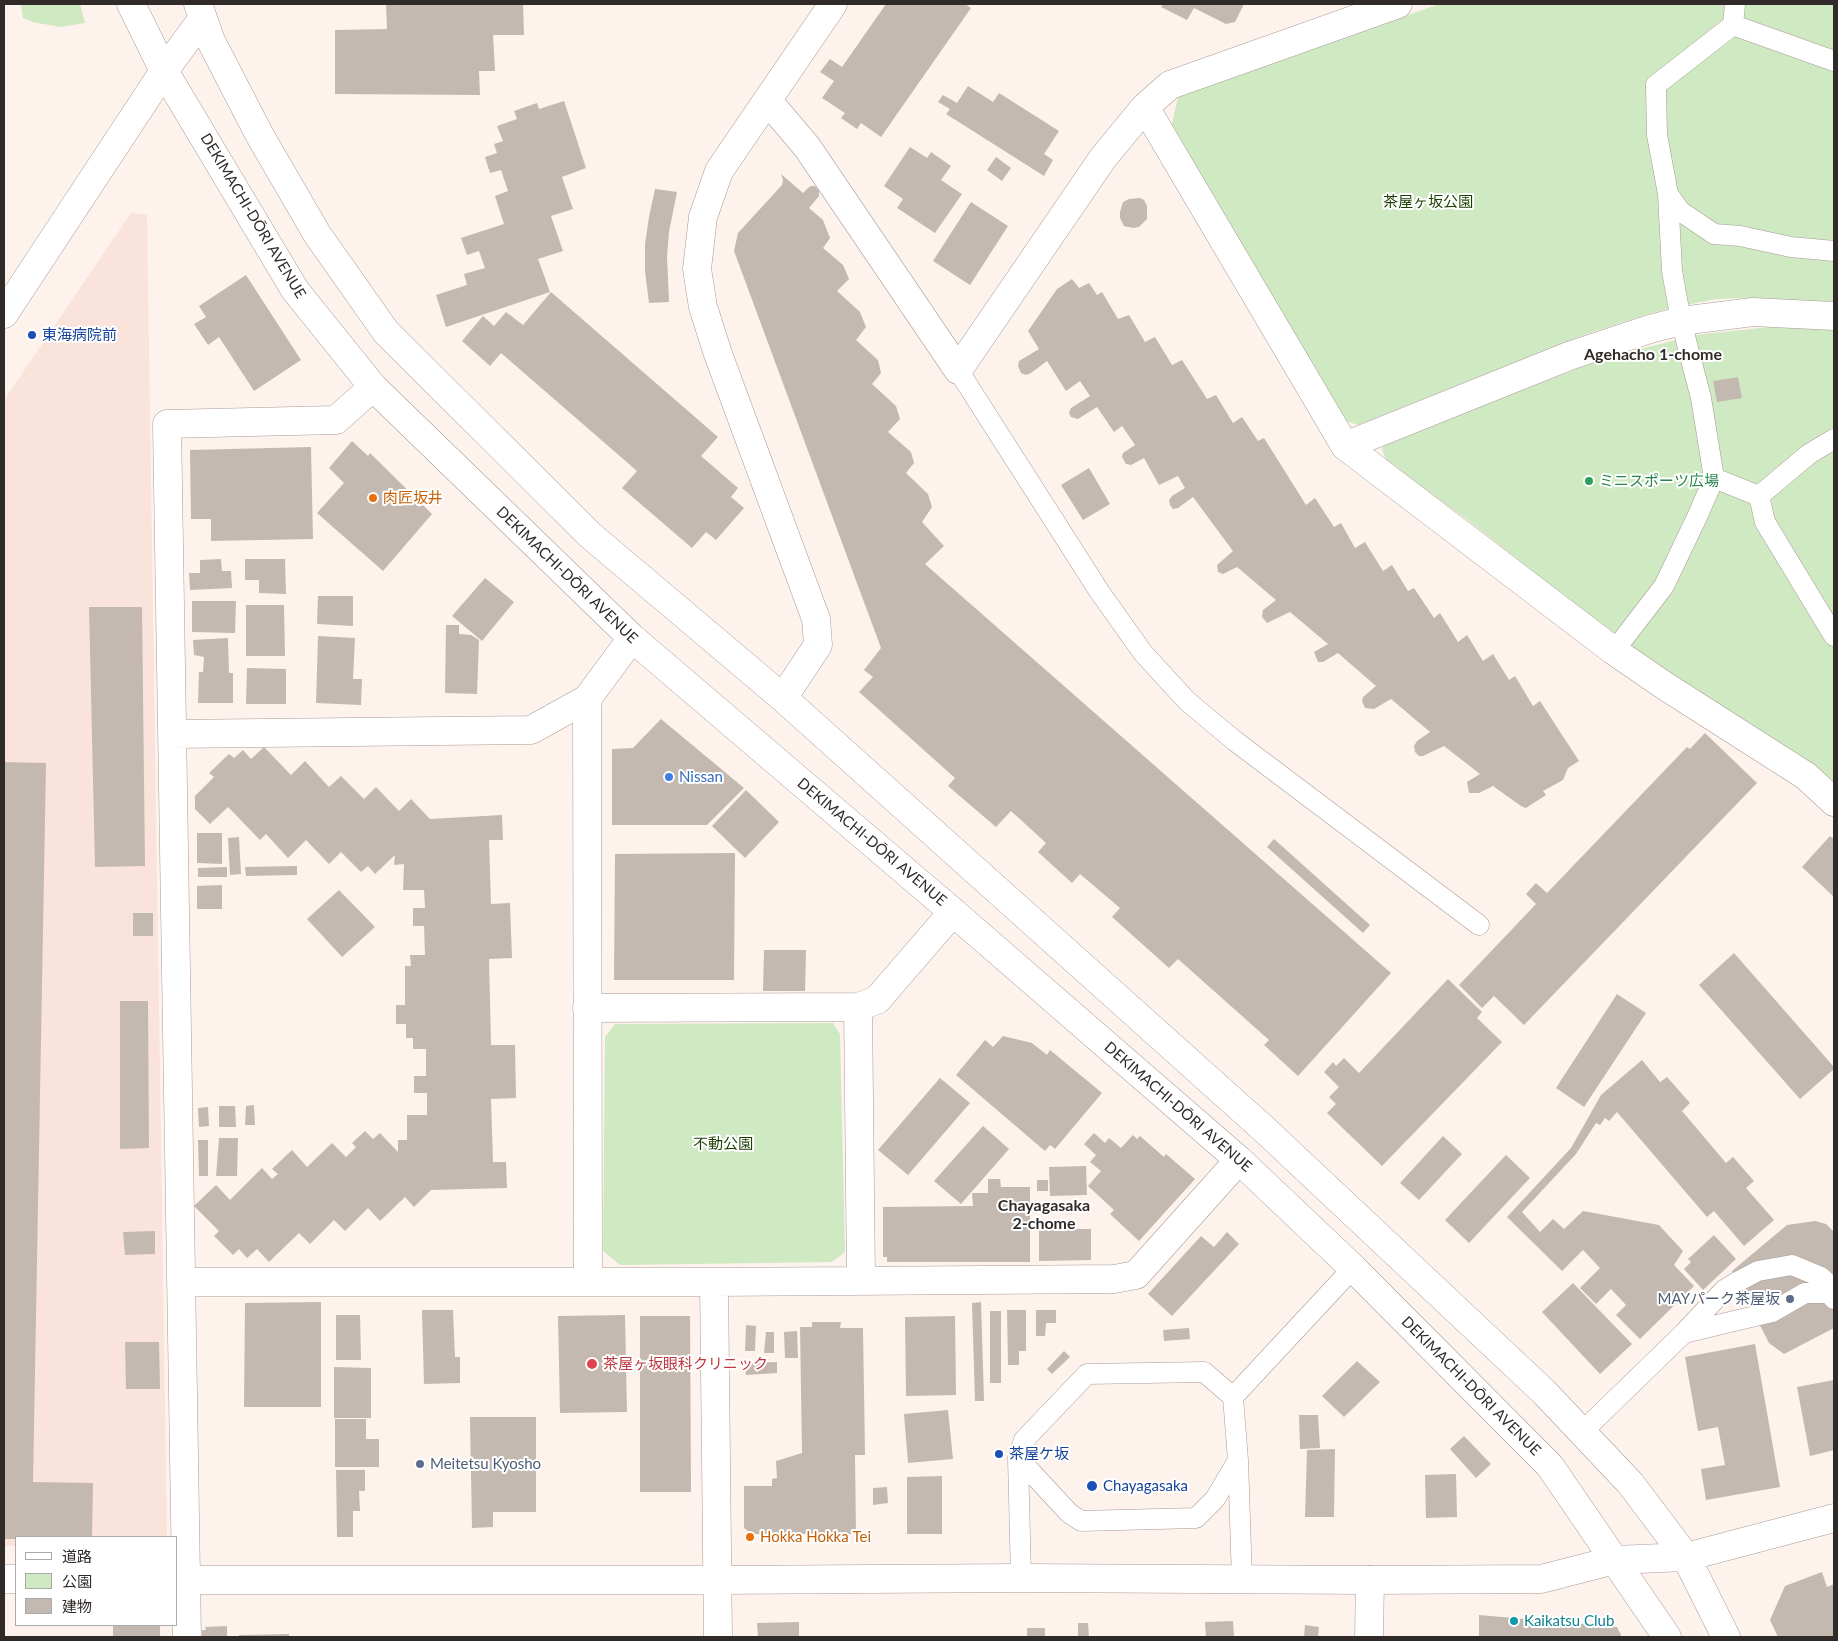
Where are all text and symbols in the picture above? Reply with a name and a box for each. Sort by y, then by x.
street label: DEKIMACHI-DŌRI AVENUE [197,130,309,302]
park label: 茶屋ヶ坂公園 [1383,193,1473,211]
place label: 東海病院前 [42,326,117,344]
marker: 東海病院前 [26,329,38,341]
district label: Agehacho 1-chome [1584,345,1722,365]
place label: ミニスポーツ広場 [1599,472,1719,490]
marker: ミニスポーツ広場 [1583,475,1595,487]
place label: 肉匠坂井 [383,489,443,507]
marker: 肉匠坂井 [367,492,379,504]
street label: DEKIMACHI-DŌRI AVENUE [493,503,641,647]
place label: Nissan [679,768,723,786]
marker: Nissan [663,771,675,783]
street label: DEKIMACHI-DŌRI AVENUE [794,774,950,910]
street label: DEKIMACHI-DŌRI AVENUE [1101,1038,1255,1176]
park label: 不動公園 [693,1135,753,1153]
district label: Chayagasaka 2-chome [998,1196,1090,1234]
place label: MAYパーク茶屋坂 [1658,1290,1780,1308]
marker: MAYパーク茶屋坂 [1784,1293,1796,1305]
street label: DEKIMACHI-DŌRI AVENUE [1398,1313,1544,1459]
place label: 茶屋ヶ坂眼科クリニック [603,1355,768,1373]
marker: 茶屋ヶ坂眼科クリニック [585,1357,599,1371]
place label: 茶屋ケ坂 [1009,1445,1069,1463]
marker: 茶屋ケ坂 [993,1448,1005,1460]
place label: Meitetsu Kyosho [430,1455,541,1473]
marker: Meitetsu Kyosho [414,1458,426,1470]
place label: Chayagasaka [1103,1477,1188,1495]
marker: Chayagasaka [1085,1479,1099,1493]
place label: Hokka Hokka Tei [760,1528,871,1546]
marker: Hokka Hokka Tei [744,1531,756,1543]
legend [15,1536,178,1626]
text: 道路 [62,1547,92,1565]
text: 公園 [62,1572,92,1590]
text: 建物 [62,1597,92,1615]
place label: Kaikatsu Club [1524,1612,1614,1630]
marker: Kaikatsu Club [1508,1615,1520,1627]

